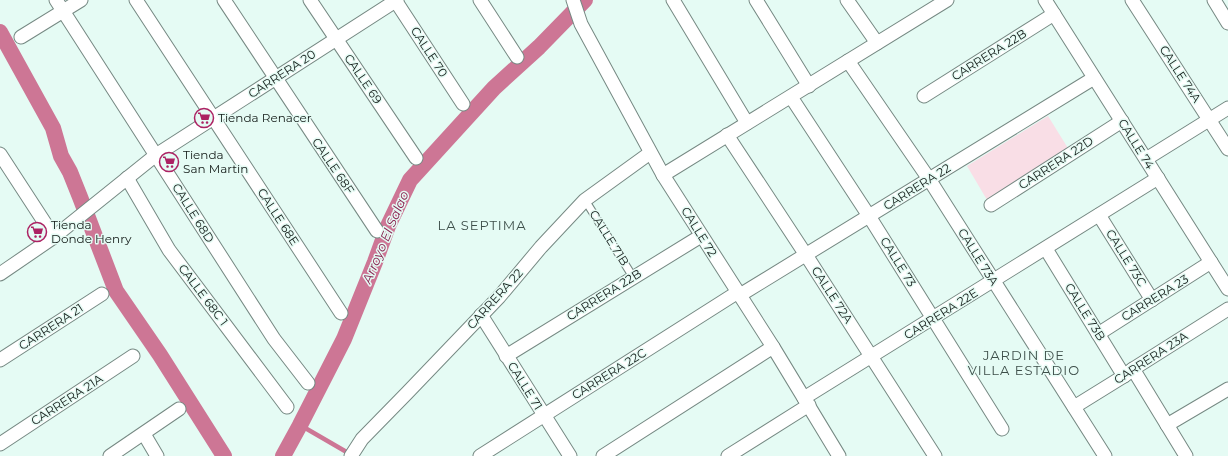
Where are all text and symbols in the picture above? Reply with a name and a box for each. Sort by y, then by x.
street label: CALLE 70 [408,24,451,80]
street label: CARRERA 22B [949,26,1029,84]
street label: CALLE 74A [1156,42,1205,105]
street label: CARRERA 20 [245,46,318,101]
street label: CALLE 69 [341,51,386,106]
supermarket icon: Tienda Renacer [193,107,215,129]
place label: Tienda Renacer [218,110,312,125]
street label: CALLE 74 [1115,116,1158,172]
street label: CARRERA 22D [1015,133,1096,192]
street label: CALLE 68F [309,135,358,197]
place label: Tienda San Martin [183,147,248,176]
supermarket icon: Tienda San Martin [158,151,180,173]
street label: CARRERA 22 [880,160,953,213]
street label: CALLE 68D [169,180,218,245]
street label: CALLE 68E [254,185,302,248]
water label: Arroyo El Salao [358,188,412,286]
street label: CALLE 72 [678,204,721,260]
street label: CALLE 71B [586,207,632,268]
place label: Tienda Donde Henry [51,217,132,246]
district label: LA SEPTIMA [437,217,527,233]
supermarket icon: Tienda Donde Henry [26,221,48,243]
street label: CALLE 73A [955,225,1002,288]
street label: CALLE 73C [1103,226,1150,289]
street label: CALLE 73 [877,234,920,290]
street label: CALLE 68C 1 [175,261,231,328]
street label: CALLE 72A [809,264,857,326]
street label: CARRERA 22 [464,265,526,332]
street label: CARRERA 22B [564,266,644,324]
street label: CARRERA 23 [1118,271,1191,324]
street label: CALLE 73B [1062,280,1109,343]
street label: CARRERA 22E [901,285,980,342]
street label: CARRERA 21 [16,300,86,353]
street label: CARRERA 23A [1111,328,1191,387]
street label: CARRERA 22C [569,344,649,402]
district label: JARDIN DE VILLA ESTADIO [968,347,1080,378]
street label: CALLE 71 [505,359,546,412]
street label: CARRERA 21A [28,371,106,428]

